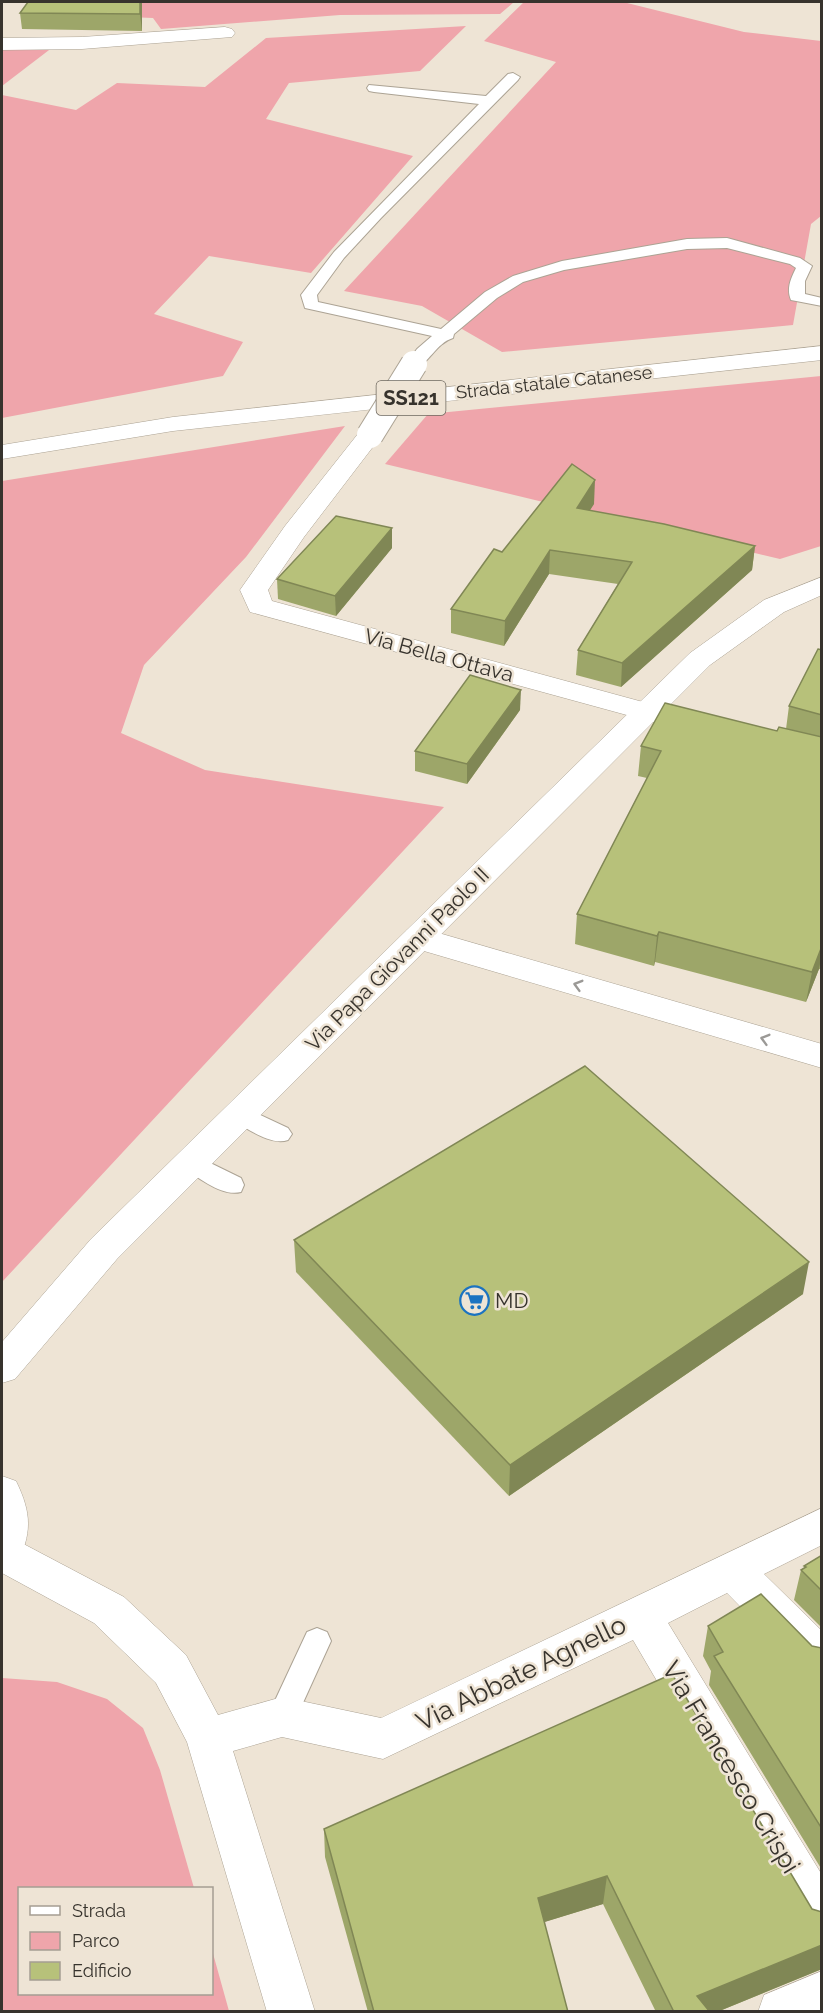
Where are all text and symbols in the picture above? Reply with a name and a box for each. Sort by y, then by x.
street label: Strada statale Catanese [455,361,654,403]
road number: SS121 [376,381,446,415]
street label: Via Bella Ottava [362,623,516,687]
street label: Via Papa Giovanni Paolo II [300,862,494,1056]
one-way arrow [573,980,584,992]
one-way arrow [760,1034,771,1046]
supermarket icon: MD [458,1284,490,1316]
place label: MD [495,1288,528,1313]
street label: Via Abbate Agnello [411,1609,631,1737]
street label: Via Francesco Crispi [656,1656,806,1878]
legend [18,1887,213,1995]
text: Strada [72,1900,126,1921]
text: Parco [72,1930,120,1951]
text: Edificio [72,1960,132,1981]

